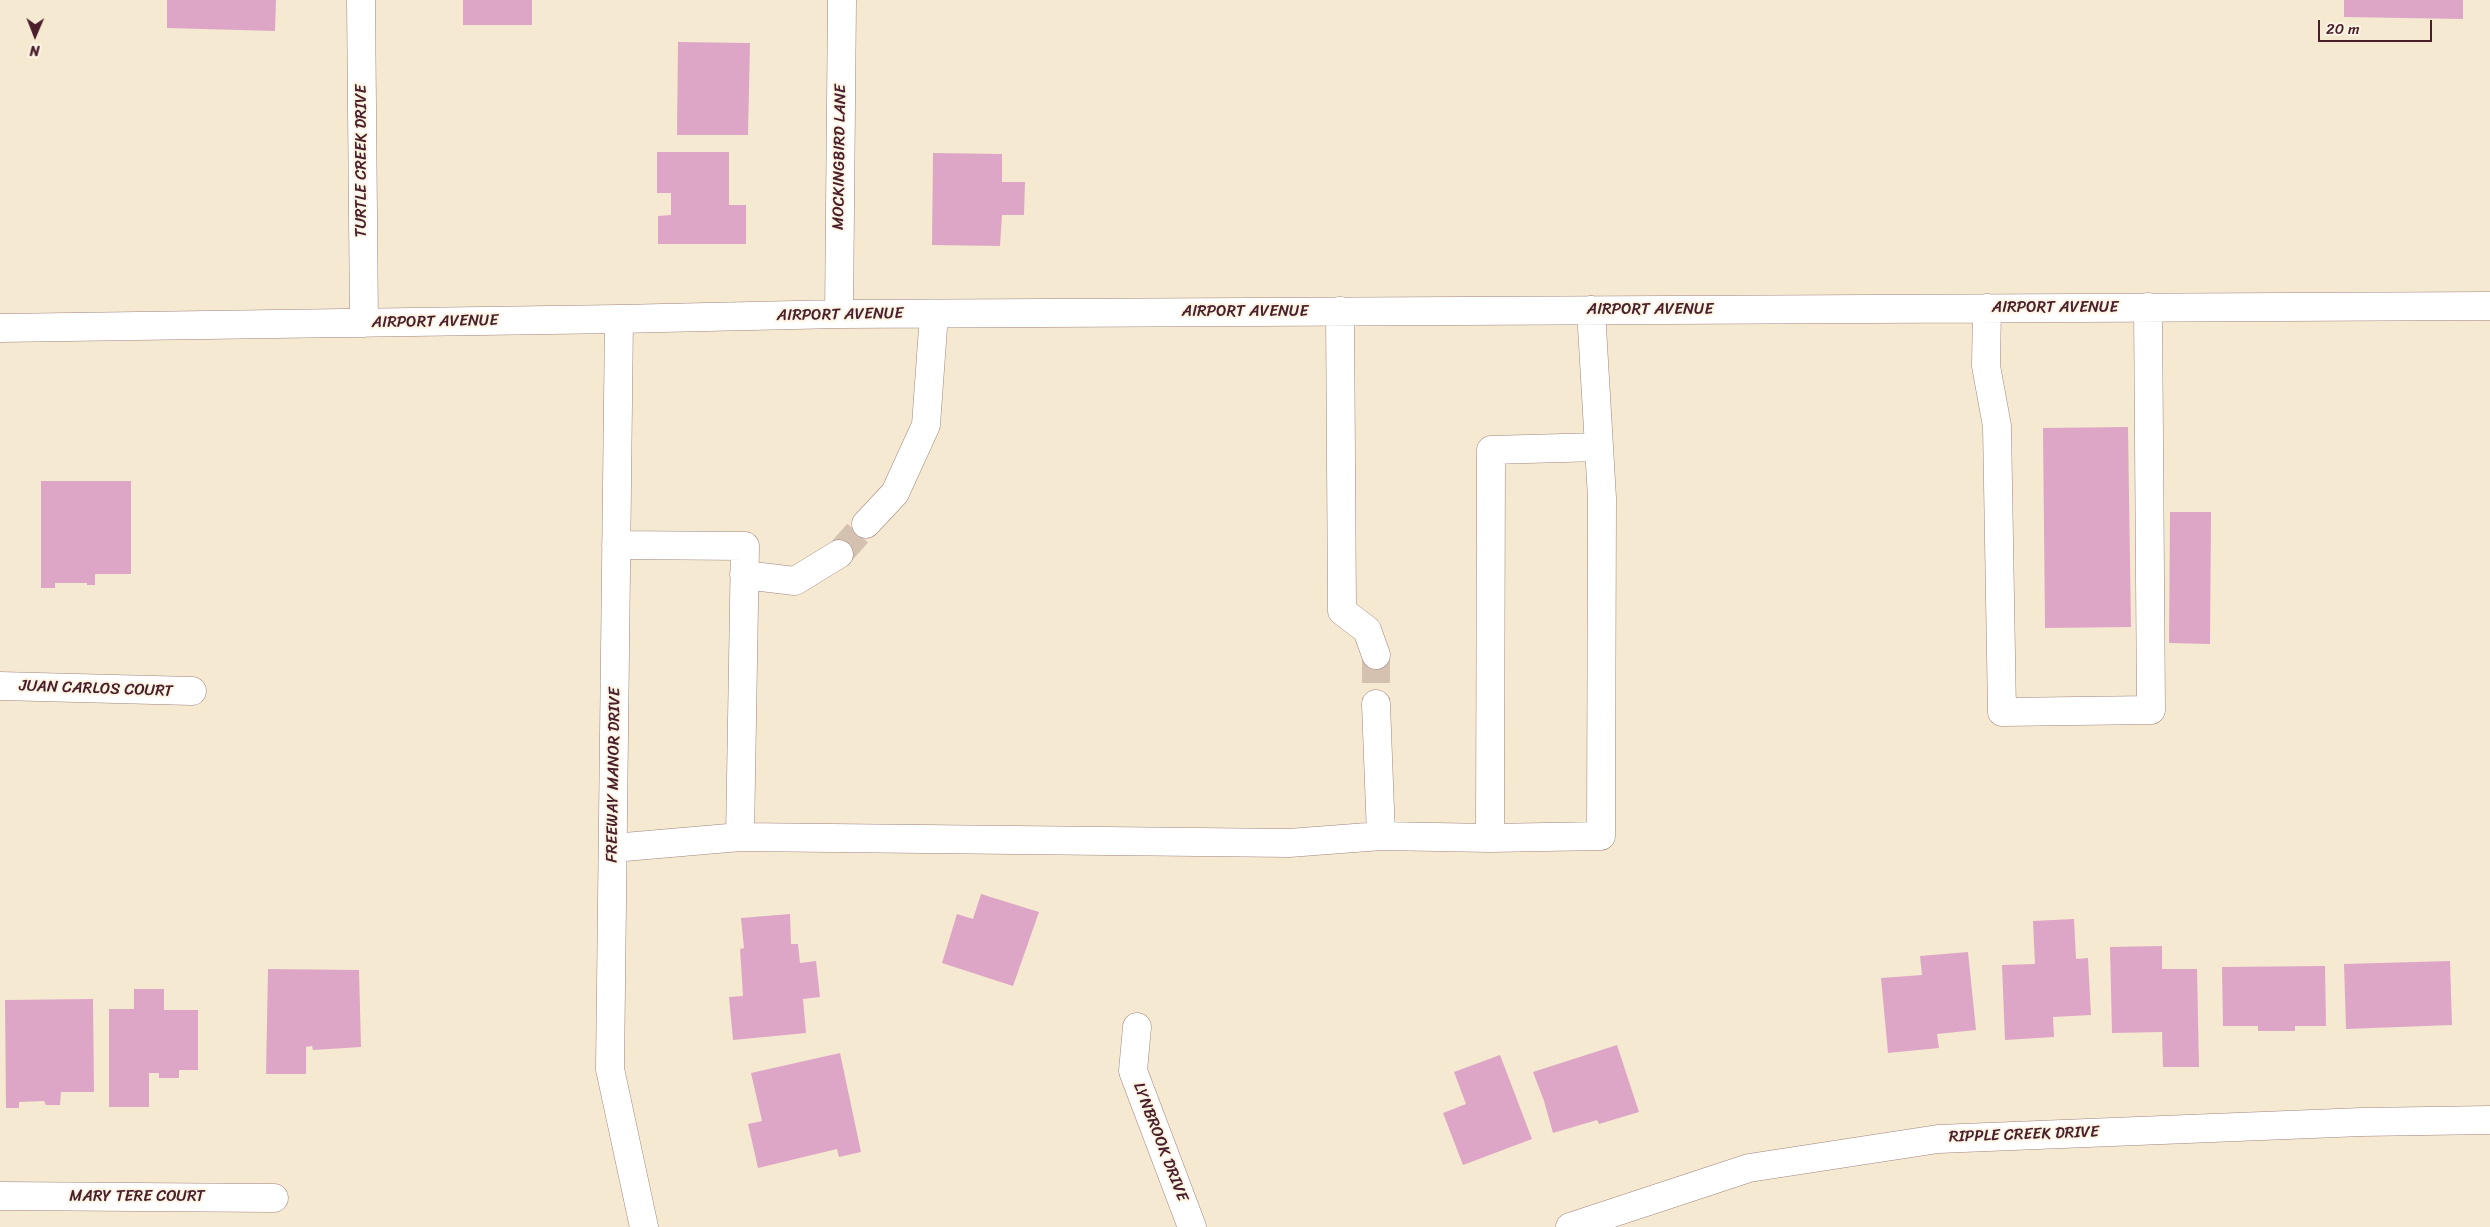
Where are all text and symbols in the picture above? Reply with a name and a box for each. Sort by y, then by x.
north arrow [10,10,60,60]
scale bar [2320,10,2434,42]
text: 20 m [2326,16,2360,42]
text: N [30,38,40,63]
street label: MOCKINGBIRD LANE [829,84,851,230]
street label: TURTLE CREEK DRIVE [352,85,372,237]
street label: AIRPORT AVENUE [1992,298,2118,318]
street label: AIRPORT AVENUE [1587,300,1713,320]
street label: AIRPORT AVENUE [1182,302,1308,322]
street label: AIRPORT AVENUE [777,304,903,326]
street label: AIRPORT AVENUE [372,311,498,333]
street label: JUAN CARLOS COURT [19,677,173,701]
street label: FREEWAY MANOR DRIVE [603,687,625,863]
street label: LYNBROOK DRIVE [1128,1080,1192,1204]
street label: RIPPLE CREEK DRIVE [1949,1123,2099,1147]
street label: MARY TERE COURT [69,1187,205,1207]

